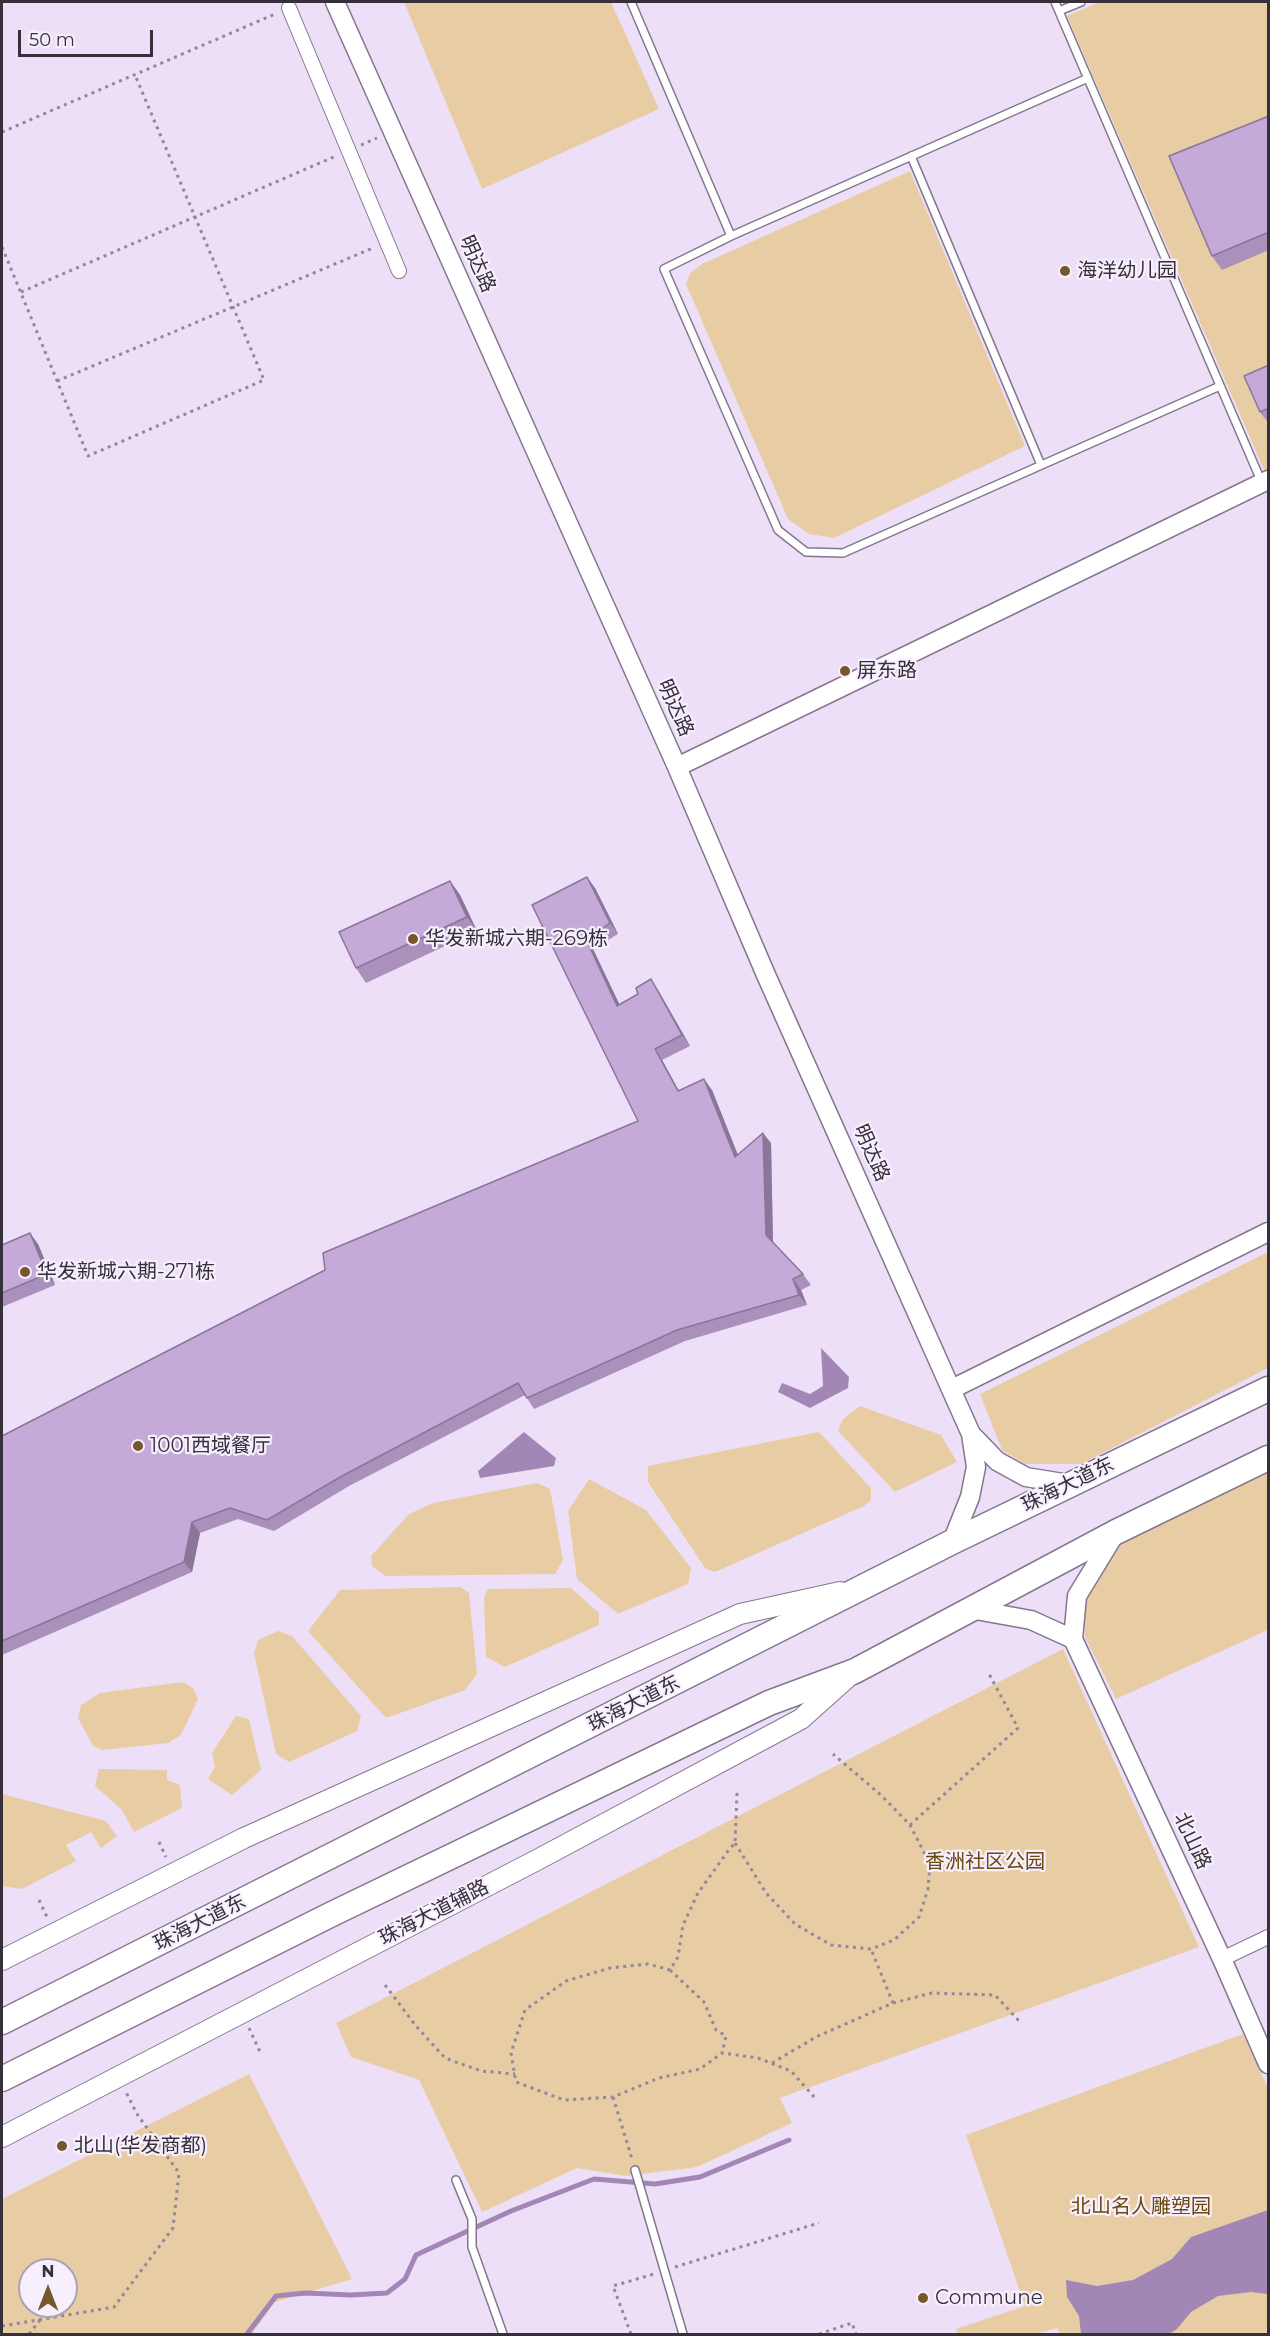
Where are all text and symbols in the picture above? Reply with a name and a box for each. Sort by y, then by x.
scale bar [21,18,156,56]
text: 50 m [29,29,75,51]
street label: 明达路 [454,232,500,296]
place label: 海洋幼儿园 [1077,259,1177,283]
marker: 海洋幼儿园 [1058,264,1072,278]
place label: 屏东路 [857,659,917,683]
marker: 屏东路 [838,664,852,678]
street label: 明达路 [652,676,698,740]
place label: 华发新城六期-269栋 [425,927,608,951]
marker: 华发新城六期-269栋 [406,932,420,946]
street label: 明达路 [848,1121,894,1185]
place label: 华发新城六期-271栋 [37,1260,215,1284]
marker: 华发新城六期-271栋 [18,1265,32,1279]
place label: 1001西域餐厅 [150,1434,271,1458]
marker: 1001西域餐厅 [131,1439,145,1453]
street label: 珠海大道东 [1018,1452,1118,1518]
street label: 珠海大道东 [584,1671,684,1737]
street label: 北山路 [1168,1809,1216,1873]
park label: 香洲社区公园 [925,1850,1045,1874]
street label: 珠海大道辅路 [375,1875,493,1951]
street label: 珠海大道东 [150,1890,250,1956]
place label: 北山(华发商都) [74,2134,207,2158]
marker: 北山(华发商都) [55,2139,69,2153]
park label: 北山名人雕塑园 [1071,2195,1211,2219]
north arrow [18,2258,78,2318]
text: N [42,2262,54,2281]
place label: Commune [935,2286,1043,2310]
marker: Commune [916,2291,930,2305]

